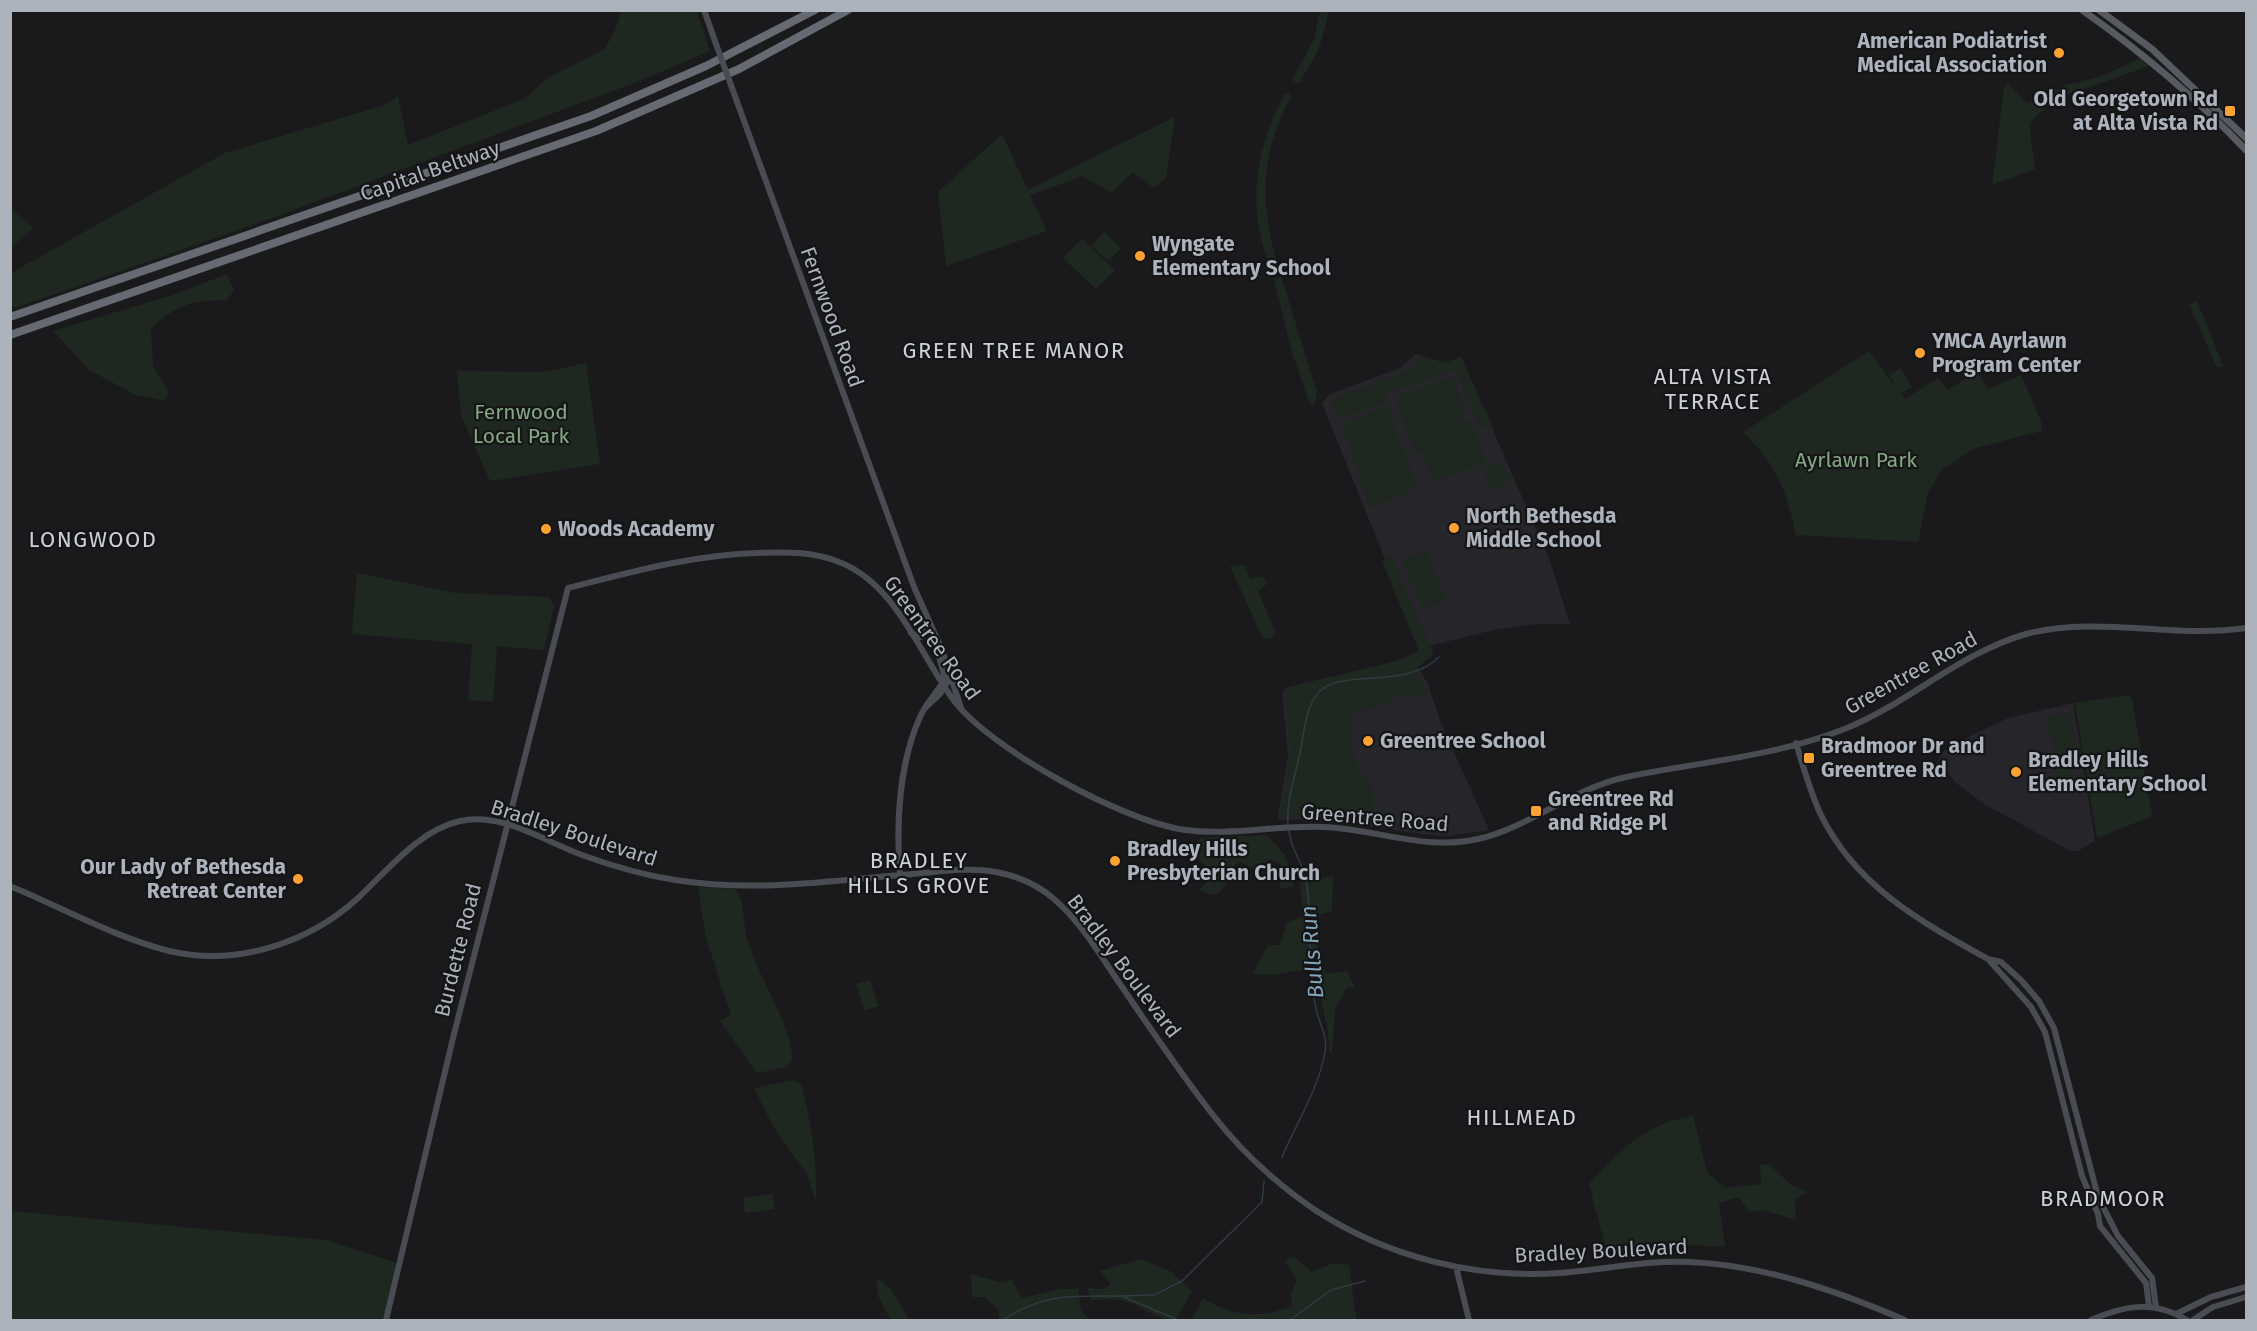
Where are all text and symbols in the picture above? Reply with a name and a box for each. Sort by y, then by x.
place label: American Podiatrist Medical Association [1857,28,2048,78]
marker: American Podiatrist Medical Association [2052,46,2066,60]
place label: Old Georgetown Rd at Alta Vista Rd [2033,86,2218,136]
marker: Old Georgetown Rd at Alta Vista Rd [2223,104,2237,118]
street label: Capital Beltway [357,135,504,207]
place label: Wyngate Elementary School [1152,231,1331,281]
street label: Fernwood Road [795,243,869,391]
marker: Wyngate Elementary School [1133,249,1147,263]
place label: YMCA Ayrlawn Program Center [1931,328,2081,378]
district label: GREEN TREE MANOR [903,337,1125,364]
marker: YMCA Ayrlawn Program Center [1913,346,1927,360]
district label: ALTA VISTA TERRACE [1654,363,1772,415]
park label: Fernwood Local Park [473,399,569,449]
park label: Ayrlawn Park [1795,447,1917,473]
place label: North Bethesda Middle School [1466,503,1616,553]
place label: Woods Academy [558,516,714,542]
marker: North Bethesda Middle School [1447,521,1461,535]
marker: Woods Academy [539,522,553,536]
district label: LONGWOOD [29,526,157,553]
street label: Greentree Road [878,571,986,705]
street label: Greentree Road [1840,626,1982,720]
place label: Greentree School [1380,728,1546,754]
place label: Bradmoor Dr and Greentree Rd [1821,733,1985,783]
marker: Greentree School [1361,734,1375,748]
place label: Bradley Hills Elementary School [2028,747,2207,797]
marker: Bradmoor Dr and Greentree Rd [1802,751,1816,765]
marker: Bradley Hills Elementary School [2009,765,2023,779]
place label: Greentree Rd and Ridge Pl [1548,786,1674,836]
street label: Bradley Boulevard [487,794,661,872]
street label: Greentree Road [1300,799,1450,837]
marker: Greentree Rd and Ridge Pl [1529,804,1543,818]
place label: Bradley Hills Presbyterian Church [1127,836,1320,886]
district label: BRADLEY HILLS GROVE [847,847,991,899]
place label: Our Lady of Bethesda Retreat Center [80,854,287,904]
marker: Bradley Hills Presbyterian Church [1108,854,1122,868]
marker: Our Lady of Bethesda Retreat Center [291,872,305,886]
street label: Burdette Road [429,881,487,1019]
street label: Bradley Boulevard [1061,889,1187,1043]
water label: Bulls Run [1294,904,1330,1000]
district label: HILLMEAD [1467,1104,1577,1131]
district label: BRADMOOR [2040,1185,2166,1212]
street label: Bradley Boulevard [1514,1233,1688,1269]

